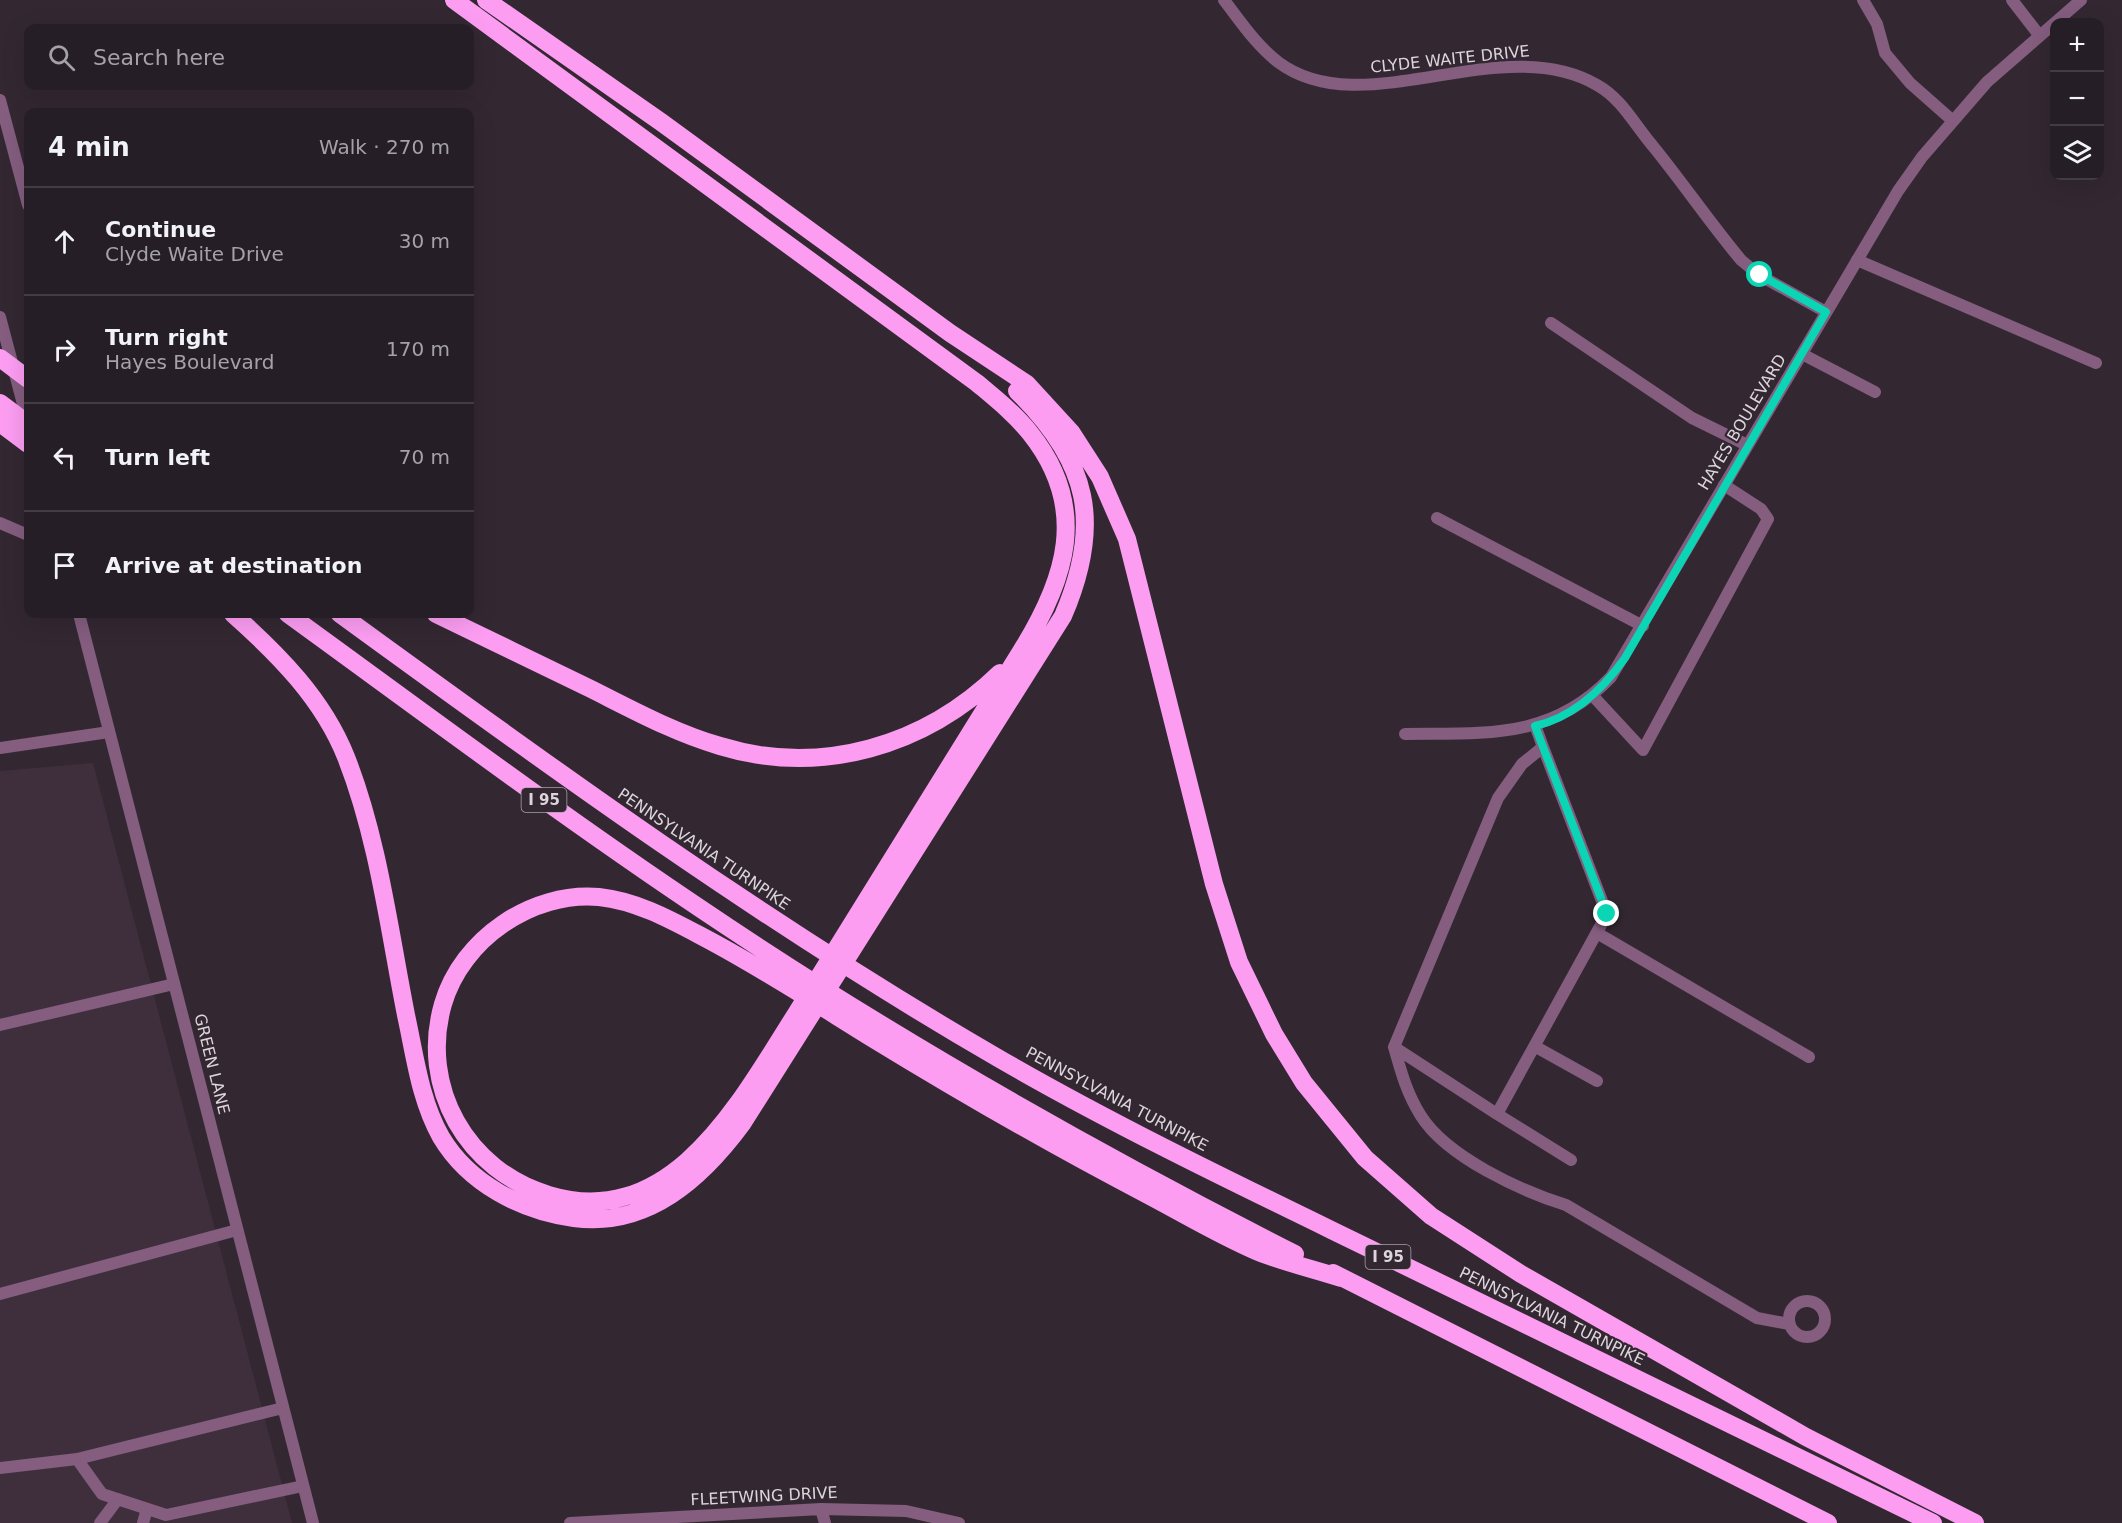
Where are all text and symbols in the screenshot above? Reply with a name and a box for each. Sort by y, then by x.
map controls [2050,18,2104,180]
button: + [2050,18,2104,72]
search box [24,24,474,90]
icon: search [45,41,78,74]
street label: CLYDE WAITE DRIVE [1369,41,1531,77]
text: Search here [93,45,225,70]
button: − [2050,72,2104,126]
button: layers [2050,126,2104,180]
text: 4 min [48,132,130,162]
text: Walk · 270 m [319,135,450,159]
text: Continue [105,217,216,242]
icon: ahead [48,225,81,258]
text: 30 m [399,229,450,253]
text: Clyde Waite Drive [105,242,284,266]
route start [1746,261,1772,287]
text: Turn right [105,325,228,350]
icon: right [48,333,81,366]
text: 170 m [386,337,450,361]
text: Hayes Boulevard [105,350,274,374]
street label: HAYES BOULEVARD [1694,351,1790,493]
icon: left [48,441,81,474]
text: Turn left [105,445,210,470]
text: 70 m [399,445,450,469]
icon: arrive [48,549,81,582]
text: Arrive at destination [105,553,362,578]
street label: PENNSYLVANIA TURNPIKE [614,784,794,914]
road number: I 95 [522,788,566,812]
route end [1593,900,1619,926]
street label: GREEN LANE [190,1012,234,1116]
street label: PENNSYLVANIA TURNPIKE [1023,1043,1211,1155]
road number: I 95 [1366,1245,1410,1269]
street label: PENNSYLVANIA TURNPIKE [1456,1263,1648,1369]
street label: FLEETWING DRIVE [690,1483,838,1509]

